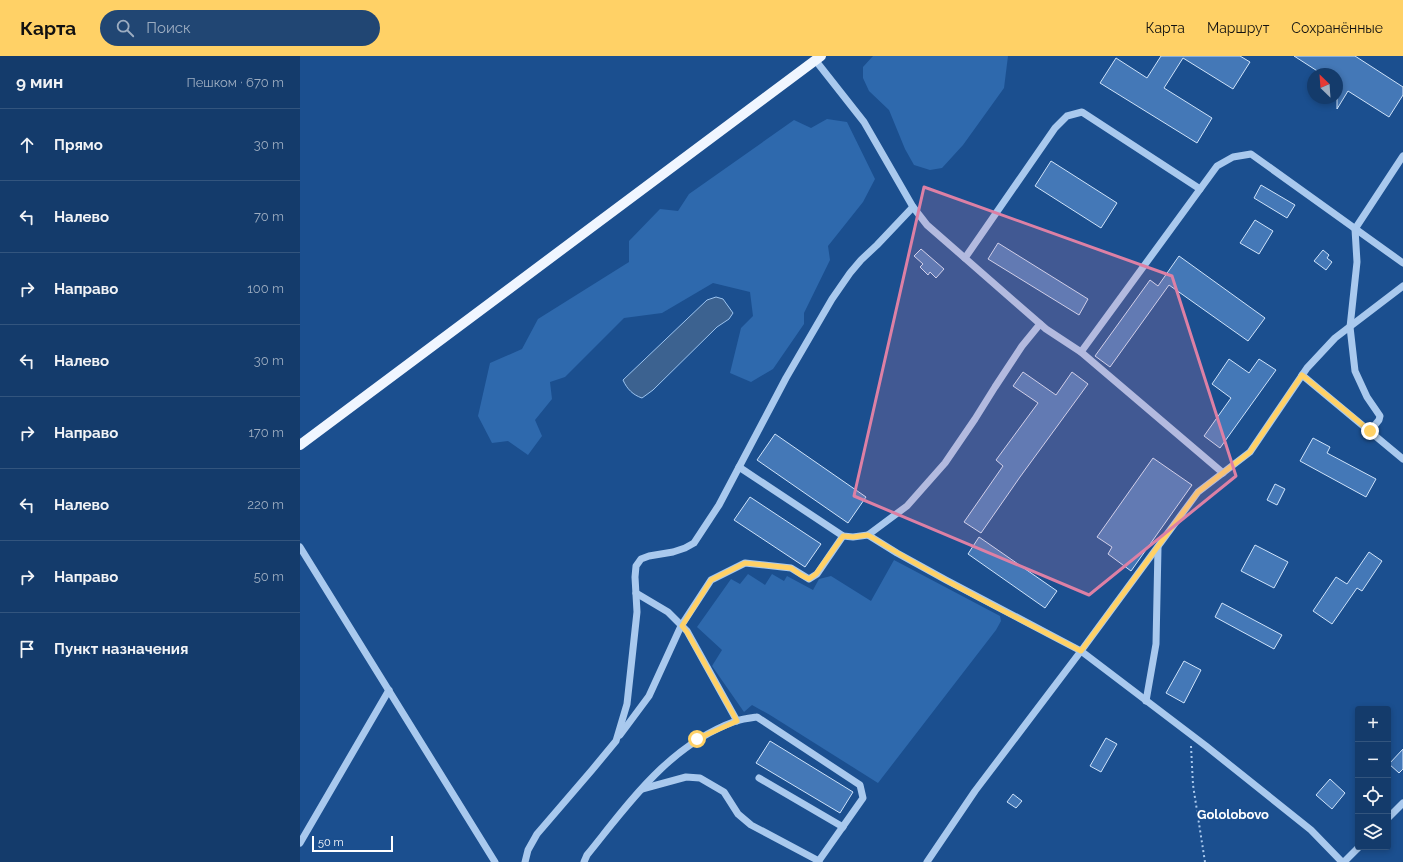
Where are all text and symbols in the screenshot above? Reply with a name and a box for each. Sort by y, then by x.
search box [100,10,380,46]
text: Карта [20,17,76,39]
icon: search [114,17,136,39]
text: Поиск [146,19,191,37]
text: Карта [1146,20,1185,36]
text: Маршрут [1207,20,1269,36]
text: Сохранённые [1291,20,1383,36]
north arrow [1307,68,1343,104]
text: 9 мин [16,72,63,92]
text: Пешком · 670 m [186,75,284,90]
icon: ahead [16,134,38,156]
text: Прямо [54,136,103,154]
text: 30 m [254,137,284,152]
icon: left [16,206,38,228]
text: Налево [54,208,109,226]
text: 70 m [254,209,284,224]
icon: right [16,278,38,300]
text: Направо [54,280,118,298]
text: 100 m [247,281,284,296]
icon: left [16,350,38,372]
text: Налево [54,352,109,370]
text: 30 m [254,353,284,368]
icon: right [16,422,38,444]
route end [1361,422,1379,440]
text: Направо [54,424,118,442]
text: 170 m [248,425,284,440]
icon: left [16,494,38,516]
text: Налево [54,496,109,514]
text: 220 m [247,497,284,512]
icon: right [16,566,38,588]
text: Направо [54,568,118,586]
text: 50 m [254,569,284,584]
icon: arrive [16,638,38,660]
text: Пункт назначения [54,640,188,658]
map controls [1355,706,1391,850]
button: + [1355,706,1391,742]
route start [688,730,706,748]
button: − [1355,742,1391,778]
button: locate [1355,778,1391,814]
district label: Gololobovo [1197,807,1269,822]
button: layers [1355,814,1391,850]
scale bar [312,834,393,853]
text: 50 m [318,836,344,849]

